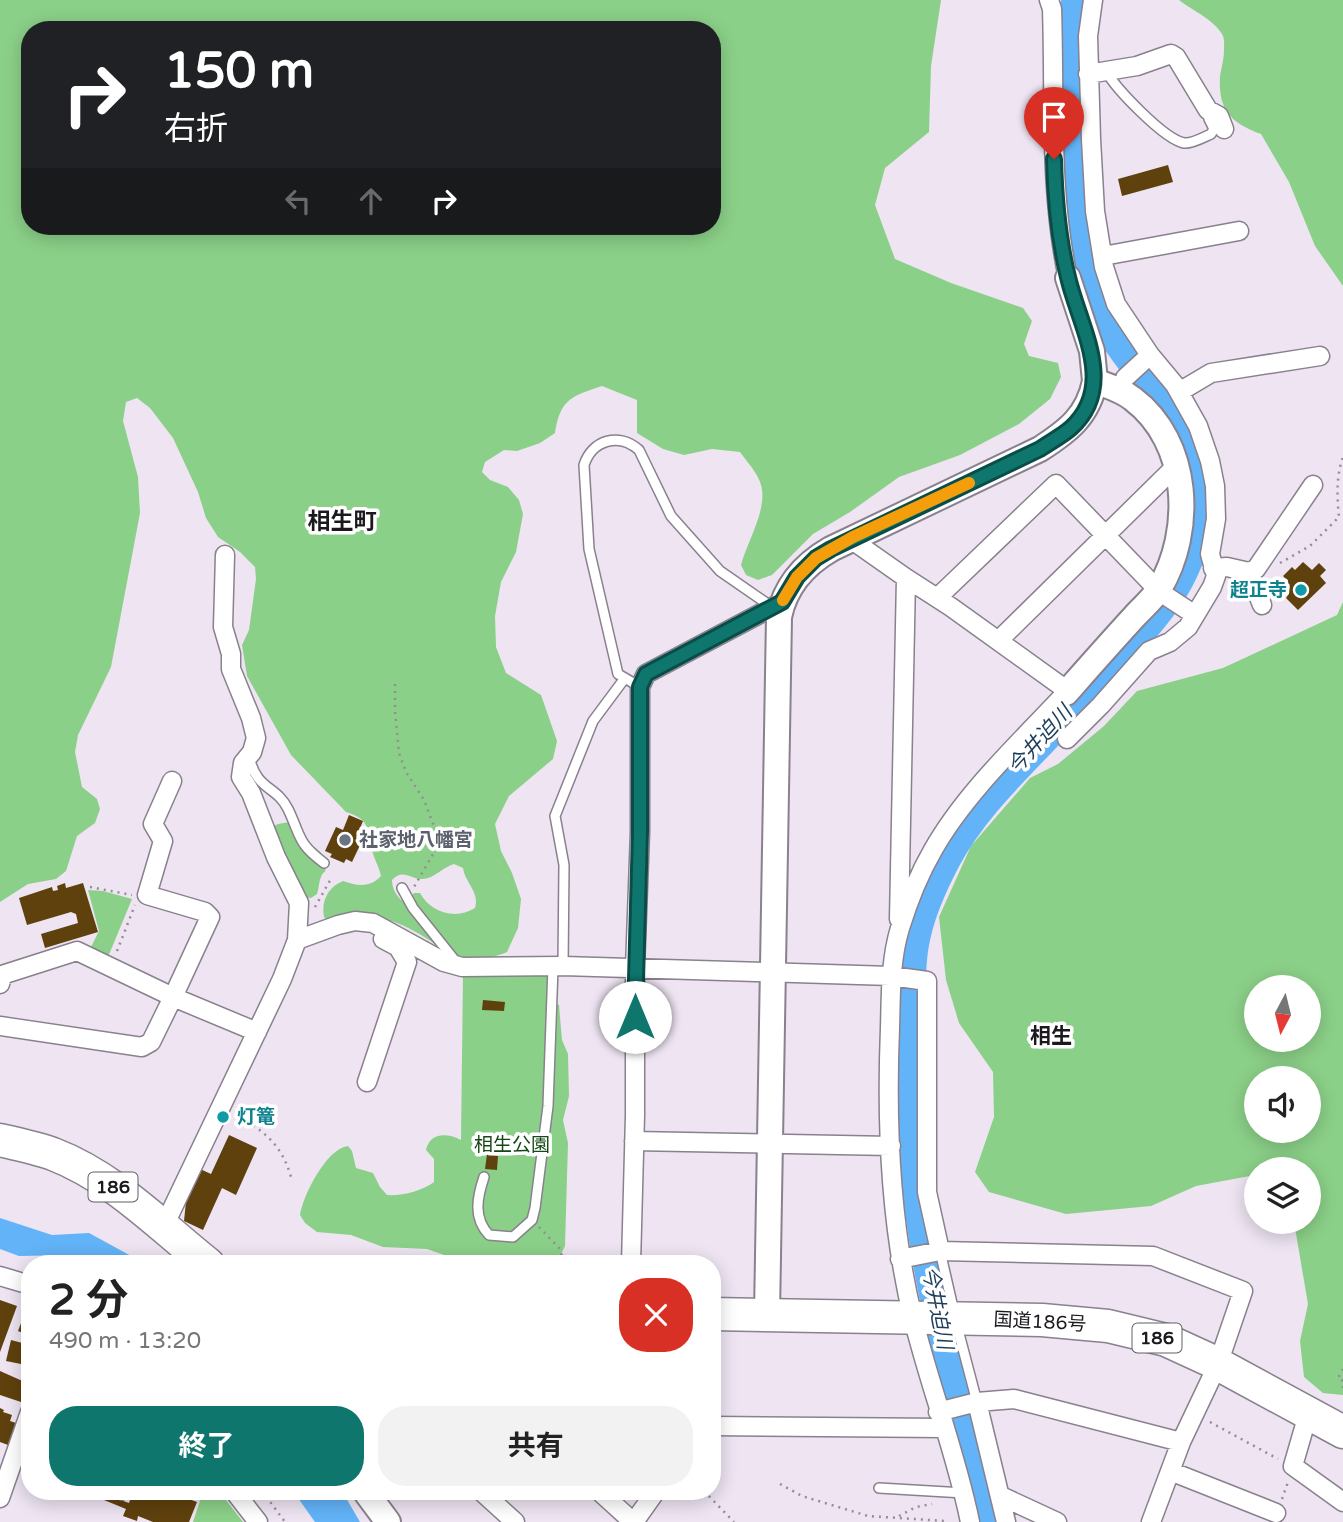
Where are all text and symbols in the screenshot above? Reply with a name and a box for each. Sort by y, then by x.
text: 150 m [164,42,314,101]
icon: right [49,49,140,140]
pin [1024,87,1084,159]
icon: arrive [1035,98,1073,136]
text: 右折 [164,110,228,148]
icon: left [279,182,317,220]
icon: ahead [352,182,390,220]
icon: right [425,182,463,220]
district label: 相生町 [308,508,377,536]
place label: 超正寺 [1230,579,1287,601]
marker: 超正寺 [1293,582,1309,598]
water label: 今井迫川 [1003,699,1079,780]
place label: 社家地八幡宮 [359,829,473,851]
marker: 社家地八幡宮 [337,832,353,848]
north arrow [1244,975,1321,1052]
map controls [1244,975,1321,1234]
position arrow [598,980,672,1054]
district label: 相生 [1030,1024,1072,1049]
button: sound [1244,1066,1321,1143]
place label: 灯篭 [237,1106,275,1128]
marker: 灯篭 [215,1109,231,1125]
park label: 相生公園 [474,1134,550,1156]
button: layers [1244,1157,1321,1234]
road number: 186 [88,1172,138,1202]
water label: 今井迫川 [917,1264,958,1354]
text: 2 分 [49,1275,128,1326]
button: close [619,1278,693,1352]
street label: 国道186号 [993,1309,1087,1335]
road number: 186 [1132,1324,1182,1352]
text: 490 m · 13:20 [49,1327,201,1355]
button: 終了 [49,1406,364,1486]
button: 共有 [378,1406,693,1486]

